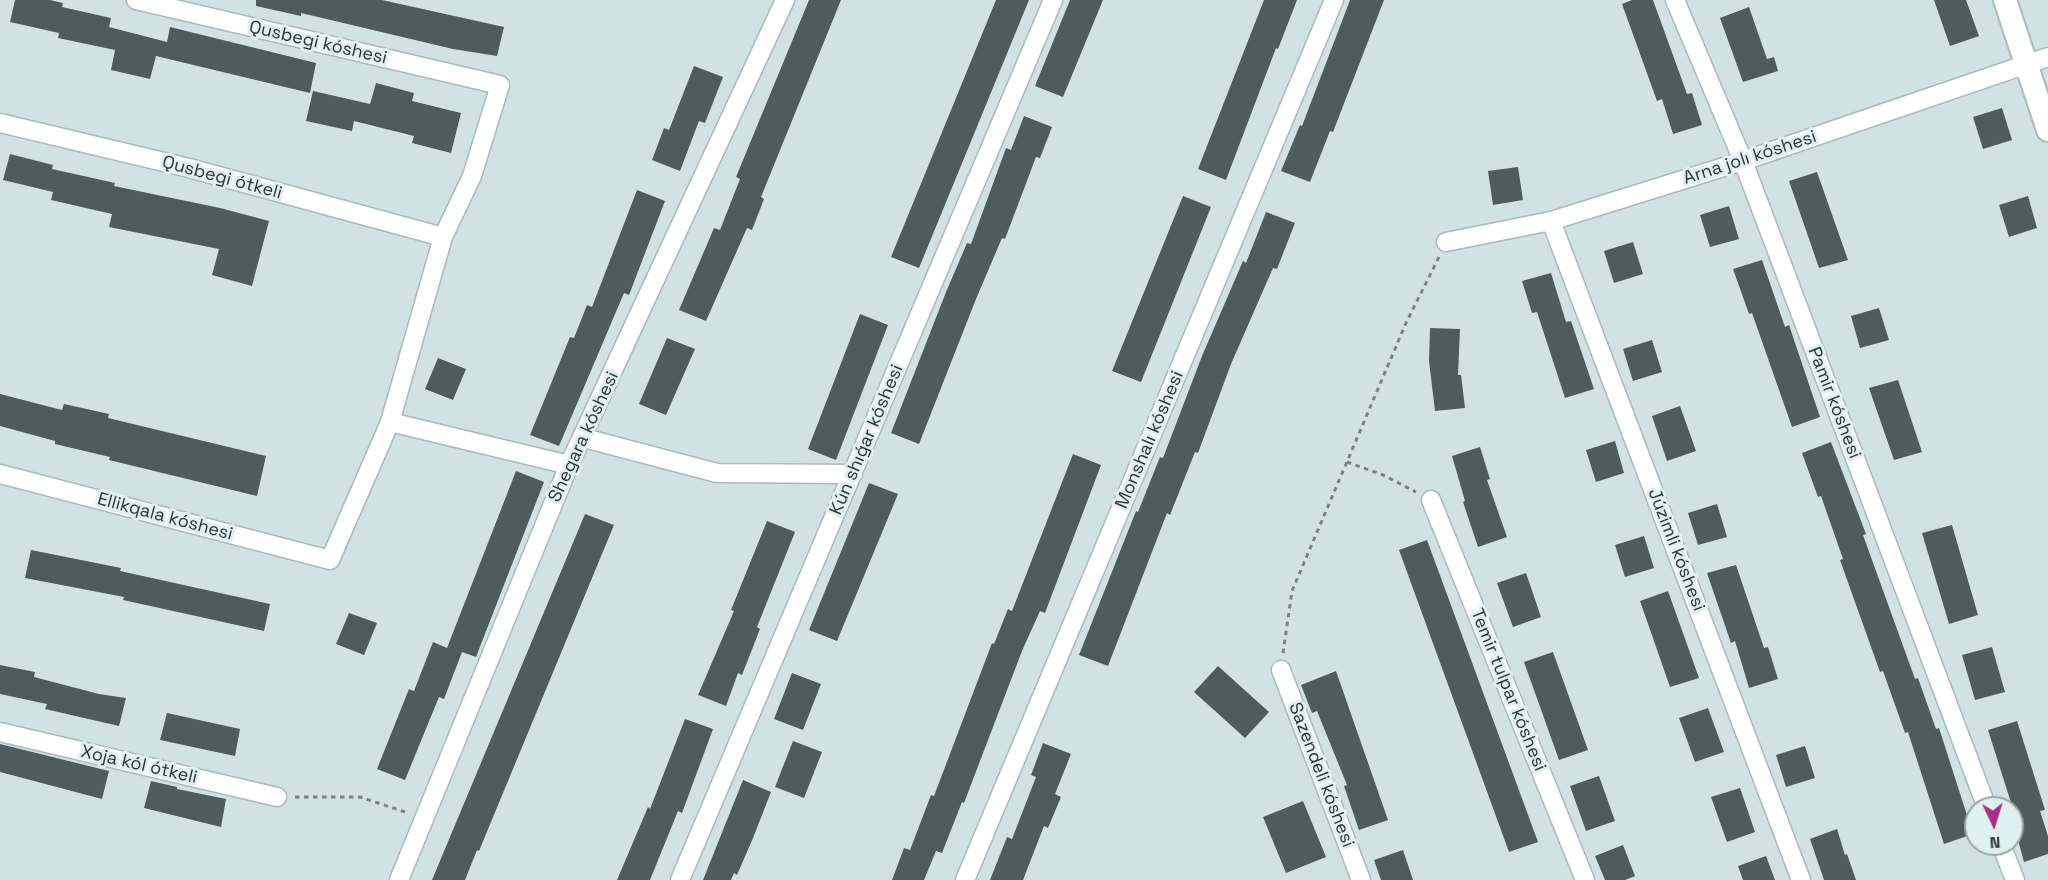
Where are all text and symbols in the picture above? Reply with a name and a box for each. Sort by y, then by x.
street label: Qusbegi kóshesi [247,17,389,69]
street label: Arna jolı kóshesi [1681,126,1819,190]
street label: Qusbegi ótkeli [160,152,284,204]
street label: Pamir kóshesi [1803,344,1865,462]
street label: Kún shıǵar kóshesi [826,362,908,518]
street label: Shegara kóshesi [544,368,624,506]
street label: Monshalı kóshesi [1111,368,1189,512]
street label: Júzimli kóshesi [1643,486,1709,614]
street label: Ellikqala kóshesi [95,489,235,545]
street label: Temir tulpar kóshesi [1466,606,1550,774]
street label: Sazendeli kóshesi [1283,700,1359,850]
street label: Xoja kól ótkeli [79,741,199,789]
north arrow [1964,796,2024,856]
text: N [1989,832,2001,853]

